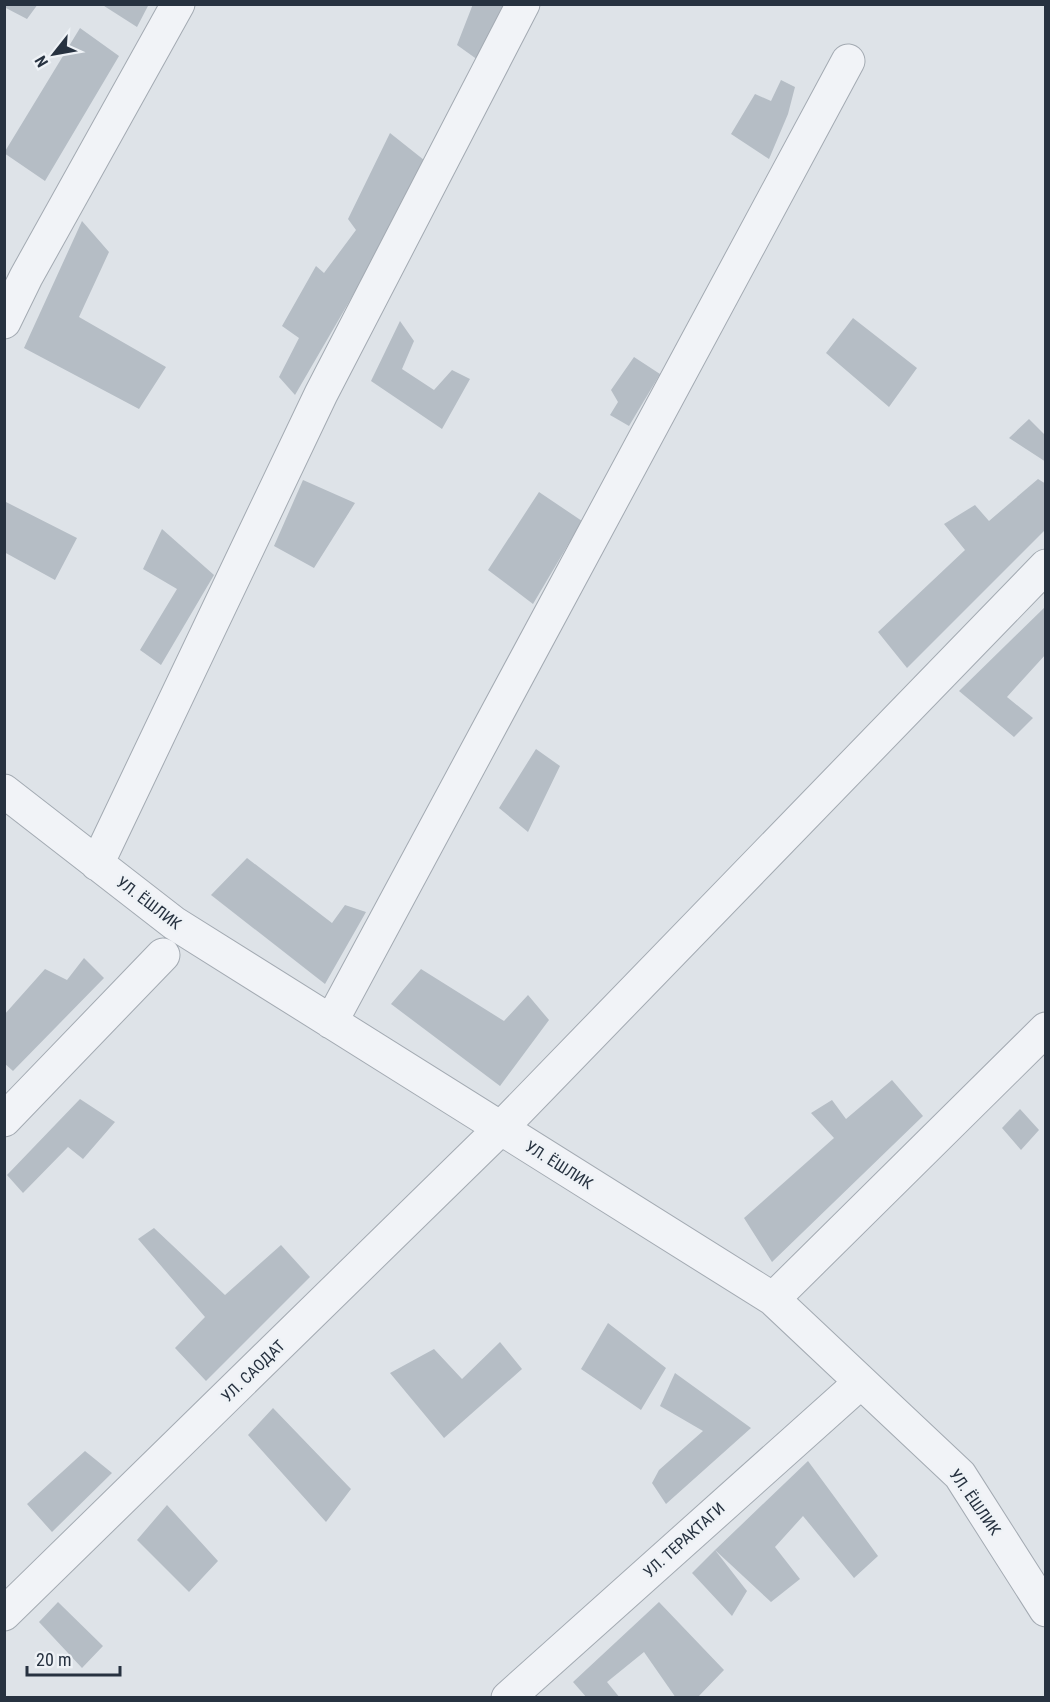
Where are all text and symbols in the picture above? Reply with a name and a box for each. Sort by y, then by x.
north arrow [24,24,84,84]
text: N [31,52,52,71]
street label: УЛ. ЁШЛИК [113,873,185,933]
street label: УЛ. ЁШЛИК [522,1137,596,1193]
street label: УЛ. САОДАТ [217,1336,289,1406]
street label: УЛ. ЁШЛИК [945,1465,1005,1539]
street label: УЛ. ТЕРАКТАГИ [639,1499,729,1581]
scale bar [27,1639,120,1677]
text: 20 m [36,1649,71,1670]

